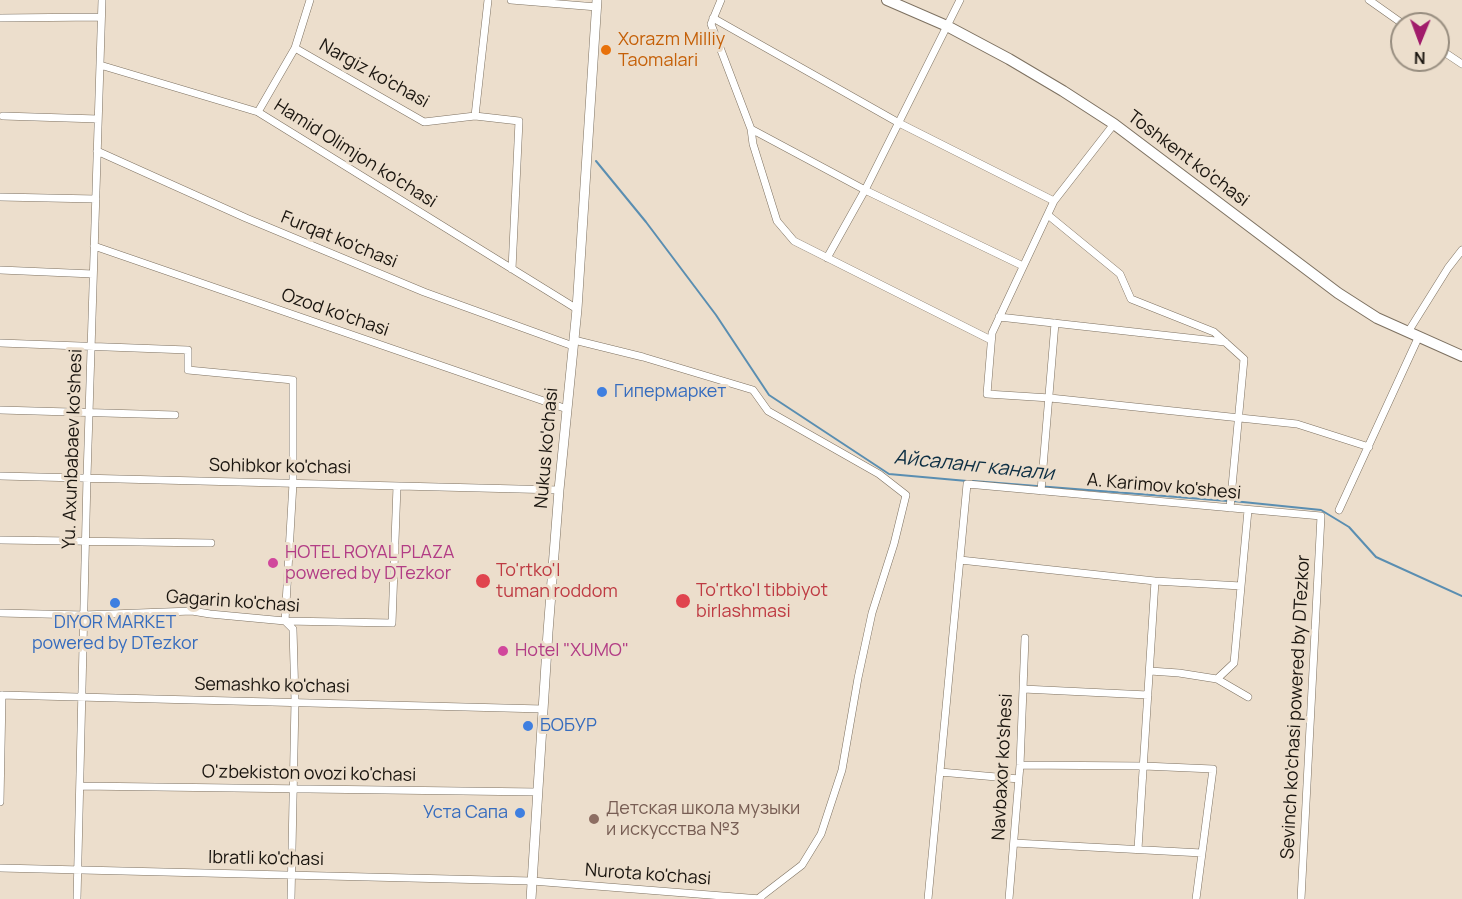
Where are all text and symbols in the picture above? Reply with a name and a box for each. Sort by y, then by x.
north arrow [1390,12,1450,72]
place label: Xorazm Milliy Taomalari [618,29,725,72]
street label: Nargiz ko'chasi [315,35,433,113]
marker: Xorazm Milliy Taomalari [599,43,613,57]
text: N [1414,47,1426,69]
street label: Hamid Olimjon ko'chasi [270,95,440,213]
street label: Toshkent ko'chasi [1123,106,1253,212]
street label: Furqat ko'chasi [278,207,400,273]
street label: Ozod ko'chasi [278,284,392,342]
street label: Yu. Axunbabaev ko'shesi [59,349,87,549]
place label: Гипермаркет [614,381,726,403]
marker: Гипермаркет [595,385,609,399]
street label: Nukus ko'chasi [531,387,563,509]
water label: Айсаланг канали [893,446,1055,486]
street label: Sohibkor ko'chasi [209,455,351,479]
street label: A. Karimov ko'shesi [1086,469,1242,505]
place label: HOTEL ROYAL PLAZA powered by DTezkor [285,542,454,584]
street label: Sevinch ko'chasi powered by DTezkor [1277,554,1315,860]
marker: HOTEL ROYAL PLAZA powered by DTezkor [266,556,280,570]
place label: To'rtko'l tuman roddom [496,560,618,602]
marker: To'rtko'l tuman roddom [474,572,492,590]
place label: To'rtko'l tibbiyot birlashmasi [696,580,828,622]
street label: Gagarin ko'chasi [165,587,301,617]
marker: To'rtko'l tibbiyot birlashmasi [674,592,692,610]
marker: DIYOR MARKET powered by DTezkor [108,596,122,610]
place label: DIYOR MARKET powered by DTezkor [32,612,198,654]
place label: Hotel "XUMO" [515,640,629,662]
marker: Hotel "XUMO" [496,644,510,658]
street label: Semashko ko'chasi [194,674,350,698]
street label: Navbaxor ko'shesi [988,693,1018,841]
place label: БОБУР [540,715,597,737]
marker: БОБУР [521,719,535,733]
street label: O'zbekiston ovozi ko'chasi [202,761,416,787]
place label: Детская школа музыки и искусства №3 [606,798,800,840]
place label: Уста Сапа [423,802,508,824]
marker: Уста Сапа [513,806,527,820]
marker: Детская школа музыки и искусства №3 [587,812,601,826]
street label: Ibratli ko'chasi [208,847,324,871]
street label: Nurota ko'chasi [584,860,712,890]

